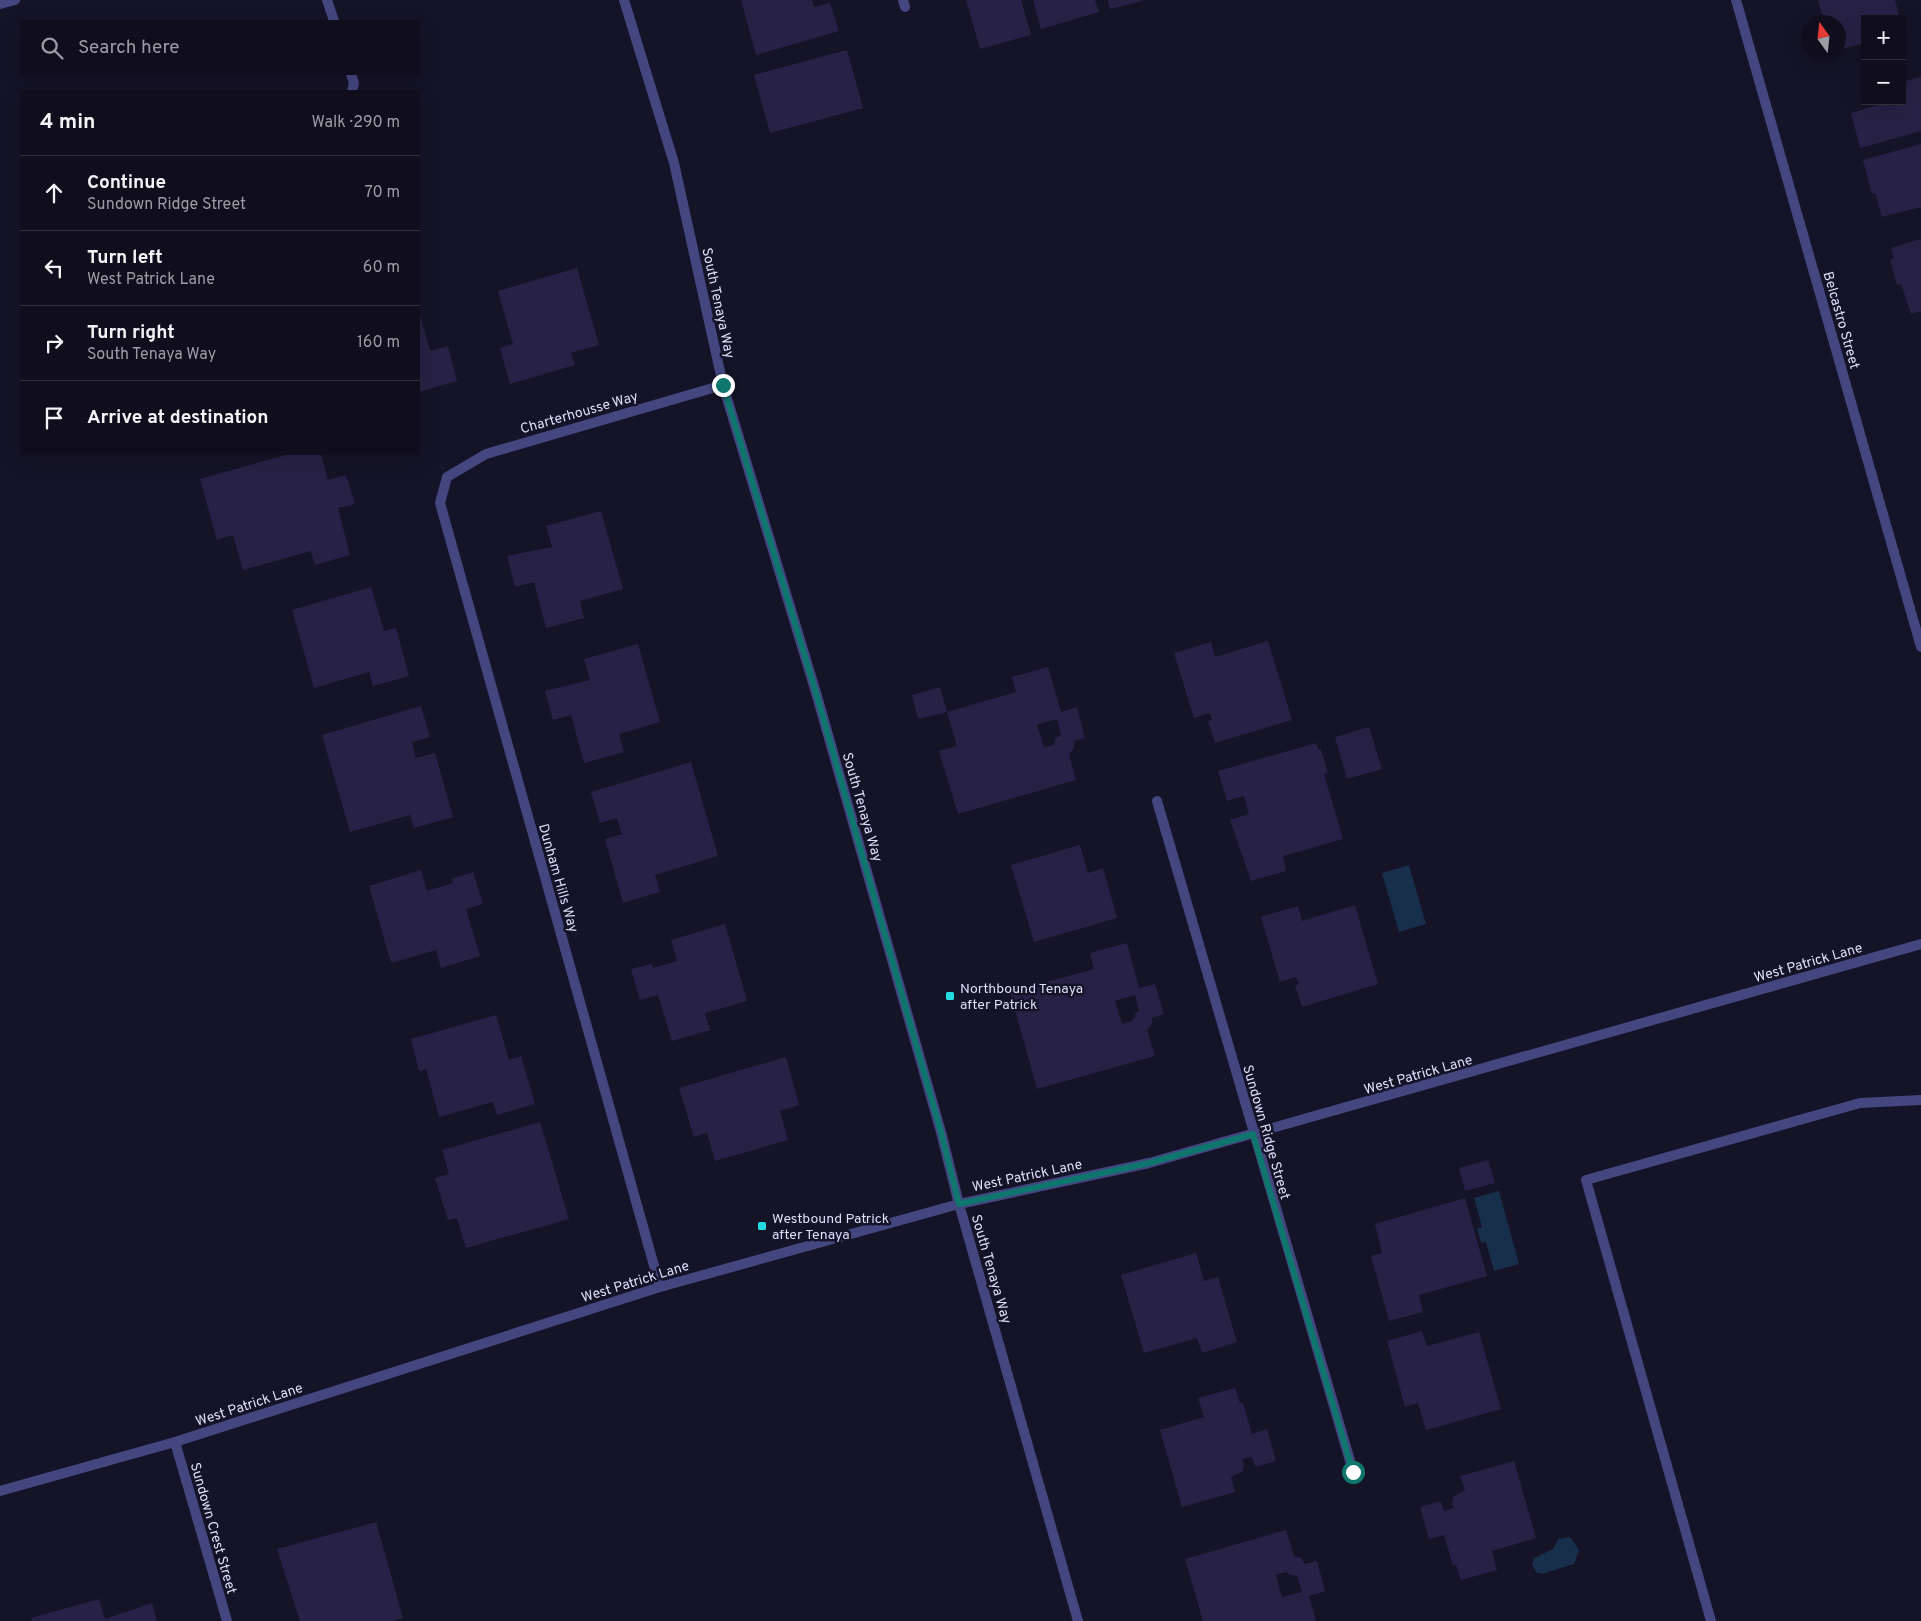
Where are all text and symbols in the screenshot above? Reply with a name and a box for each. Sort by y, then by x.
north arrow [1801,15,1846,60]
map controls [1861,15,1906,105]
button: + [1861,15,1906,60]
search box [20,20,420,75]
icon: search [38,34,66,62]
text: Search here [78,36,180,60]
button: − [1861,60,1906,105]
text: 4 min [40,109,96,136]
text: Walk · 290 m [312,113,400,133]
text: Continue [87,171,166,195]
icon: ahead [40,179,68,207]
text: 70 m [365,183,400,203]
text: Sundown Ridge Street [87,195,246,215]
text: Turn left [87,246,163,270]
street label: South Tenaya Way [697,246,738,360]
icon: left [40,254,68,282]
text: 60 m [363,258,400,278]
text: West Patrick Lane [87,270,215,290]
street label: Belcastro Street [1819,270,1863,371]
text: Turn right [87,321,175,345]
icon: right [40,329,68,357]
text: 160 m [357,333,400,353]
text: South Tenaya Way [87,345,216,365]
route end [712,374,735,397]
street label: Charterhousse Way [518,388,640,438]
icon: arrive [40,404,68,432]
text: Arrive at destination [87,406,268,430]
street label: South Tenaya Way [838,751,885,864]
street label: Dunham Hills Way [534,822,581,935]
street label: West Patrick Lane [1752,940,1865,987]
place label: Northbound Tenaya after Patrick [960,981,1083,1014]
marker: Northbound Tenaya after Patrick [944,990,956,1002]
street label: West Patrick Lane [1362,1052,1475,1099]
street label: Sundown Ridge Street [1238,1063,1293,1202]
street label: West Patrick Lane [971,1157,1084,1196]
place label: Westbound Patrick after Tenaya [772,1211,889,1244]
street label: South Tenaya Way [967,1213,1014,1326]
marker: Westbound Patrick after Tenaya [756,1220,768,1232]
street label: West Patrick Lane [579,1258,691,1307]
street label: West Patrick Lane [194,1380,305,1431]
street label: Sundown Crest Street [186,1461,240,1596]
route start [1342,1461,1365,1484]

